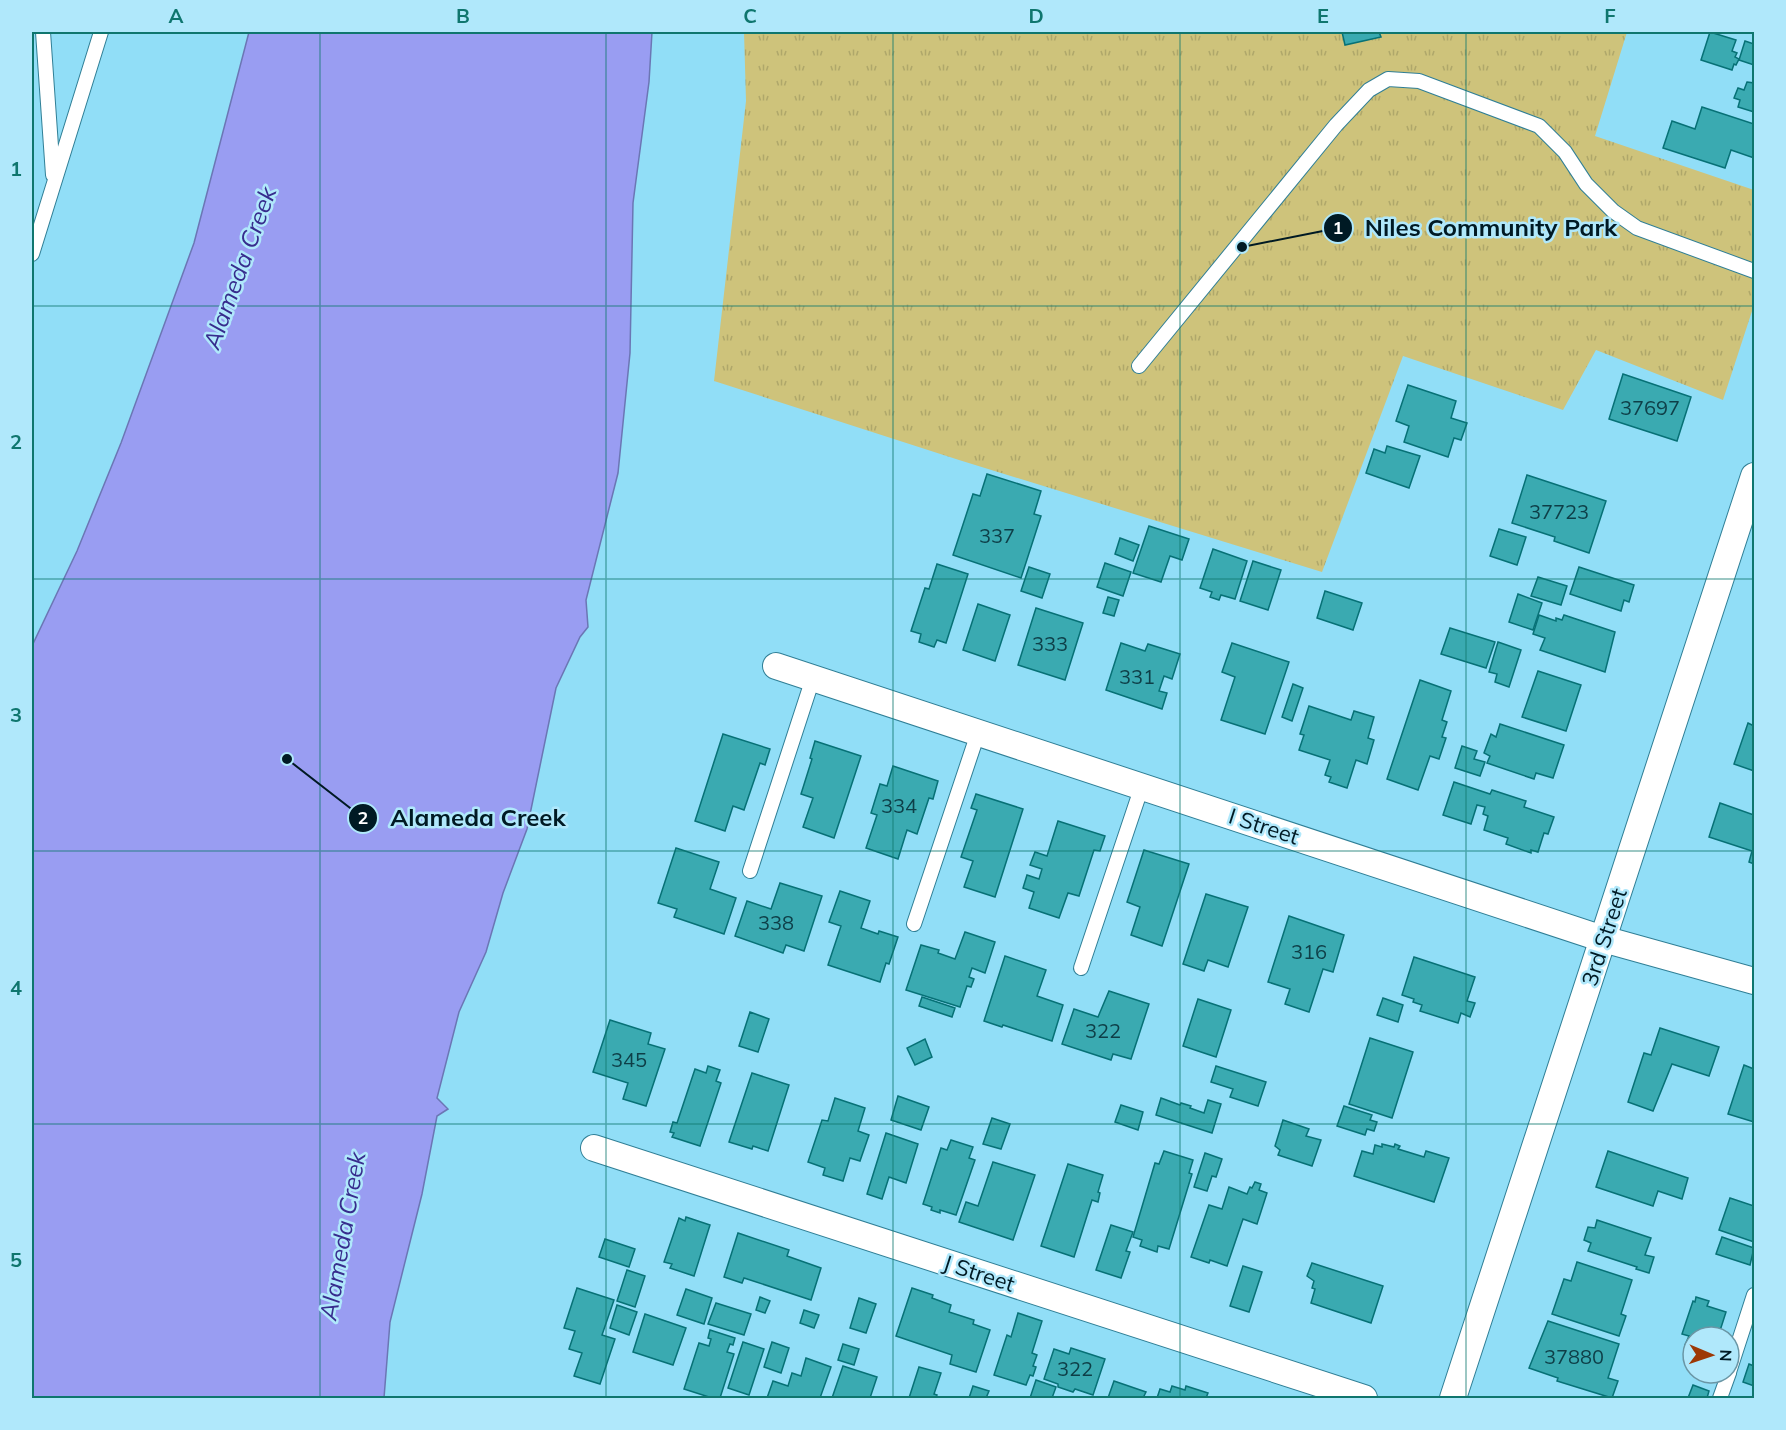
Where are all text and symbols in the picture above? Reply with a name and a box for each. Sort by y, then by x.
text: A [169,3,184,28]
text: B [456,3,470,28]
text: C [743,3,757,28]
text: D [1028,3,1044,28]
text: E [1317,3,1329,28]
text: F [1604,3,1616,28]
text: 1 [10,156,22,181]
water label: Alameda Creek [195,182,283,354]
callout: Niles Community Park [1323,207,1630,249]
text: Niles Community Park [1365,212,1618,242]
text: 1 [1333,216,1343,239]
house number: 37697 [1620,395,1680,420]
text: 2 [10,429,22,454]
house number: 37723 [1529,499,1589,524]
house number: 337 [979,523,1015,548]
house number: 333 [1032,631,1068,656]
house number: 331 [1119,664,1155,689]
text: 3 [10,702,22,727]
house number: 334 [881,793,917,818]
callout: Alameda Creek [348,797,577,839]
text: Alameda Creek [390,802,566,832]
street label: I Street [1225,802,1303,851]
text: 2 [358,806,368,829]
street label: 3rd Street [1575,884,1633,989]
house number: 338 [758,910,794,935]
house number: 316 [1291,939,1327,964]
text: 4 [10,975,22,1000]
house number: 322 [1085,1018,1121,1043]
house number: 345 [611,1047,647,1072]
water label: Alameda Creek [312,1149,372,1323]
text: 5 [10,1247,22,1272]
street label: J Street [940,1248,1019,1298]
north arrow [1681,1325,1741,1385]
house number: 37880 [1544,1344,1604,1369]
text: N [1716,1349,1736,1362]
house number: 322 [1057,1356,1093,1381]

